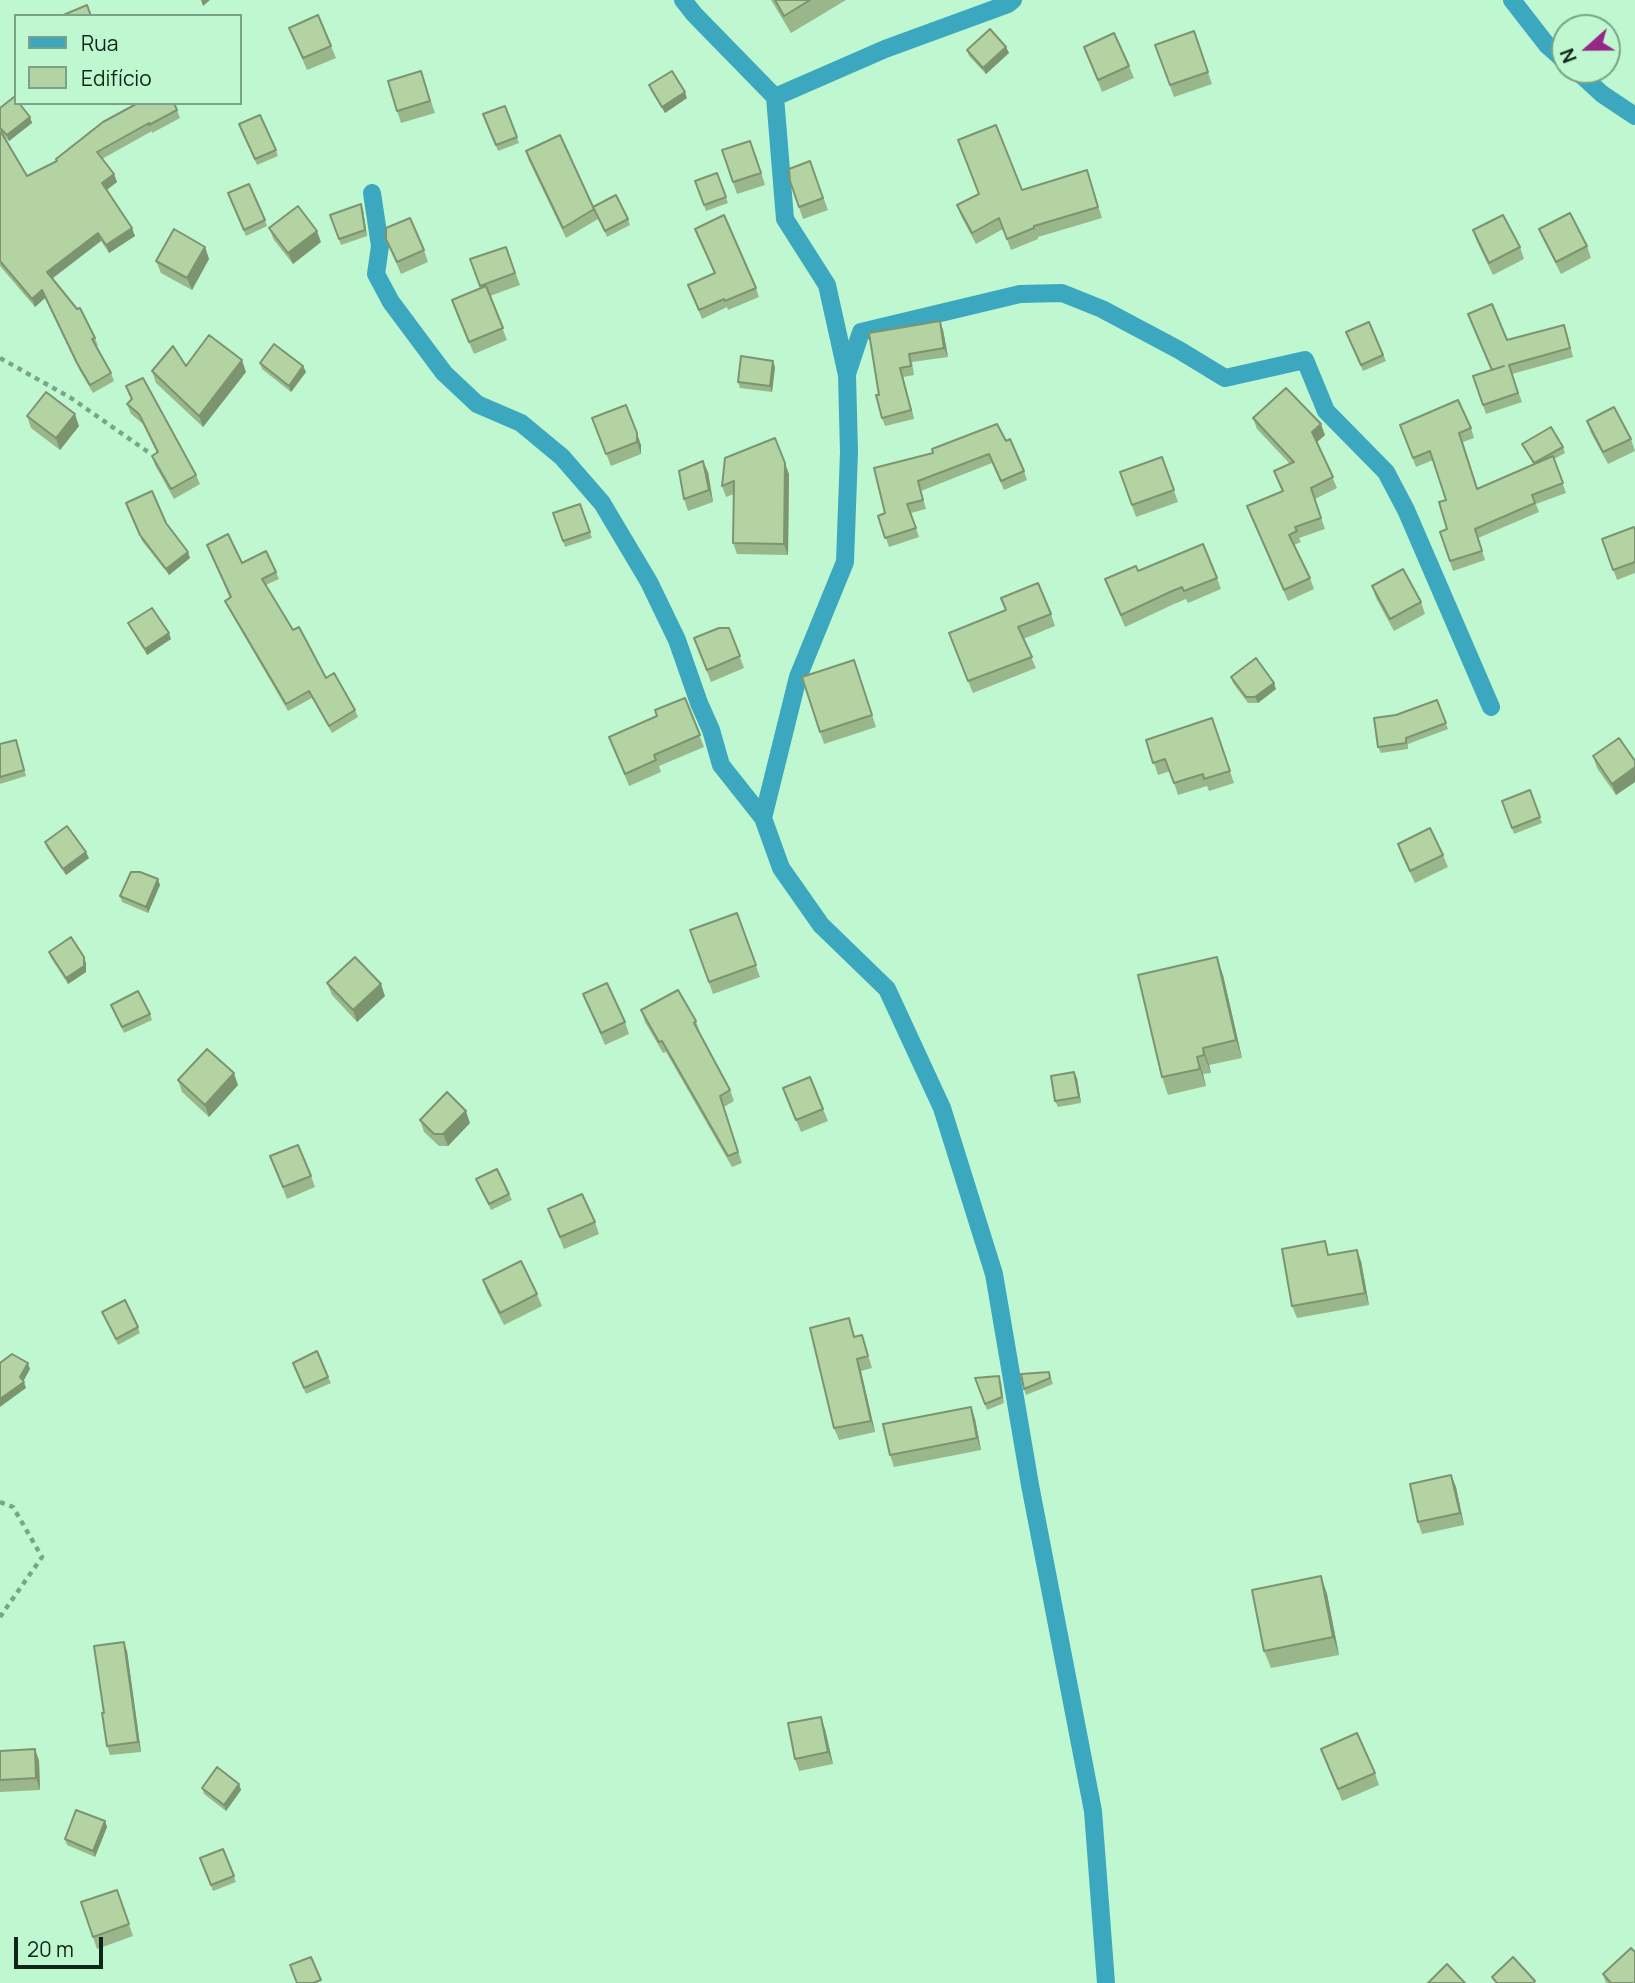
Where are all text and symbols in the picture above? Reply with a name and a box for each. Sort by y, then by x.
legend [14,14,242,105]
north arrow [1551,14,1621,84]
text: Rua [81,29,118,57]
text: N [1554,45,1583,67]
text: Edifício [81,64,152,92]
scale bar [18,1924,107,1968]
text: 20 m [27,1935,74,1963]

